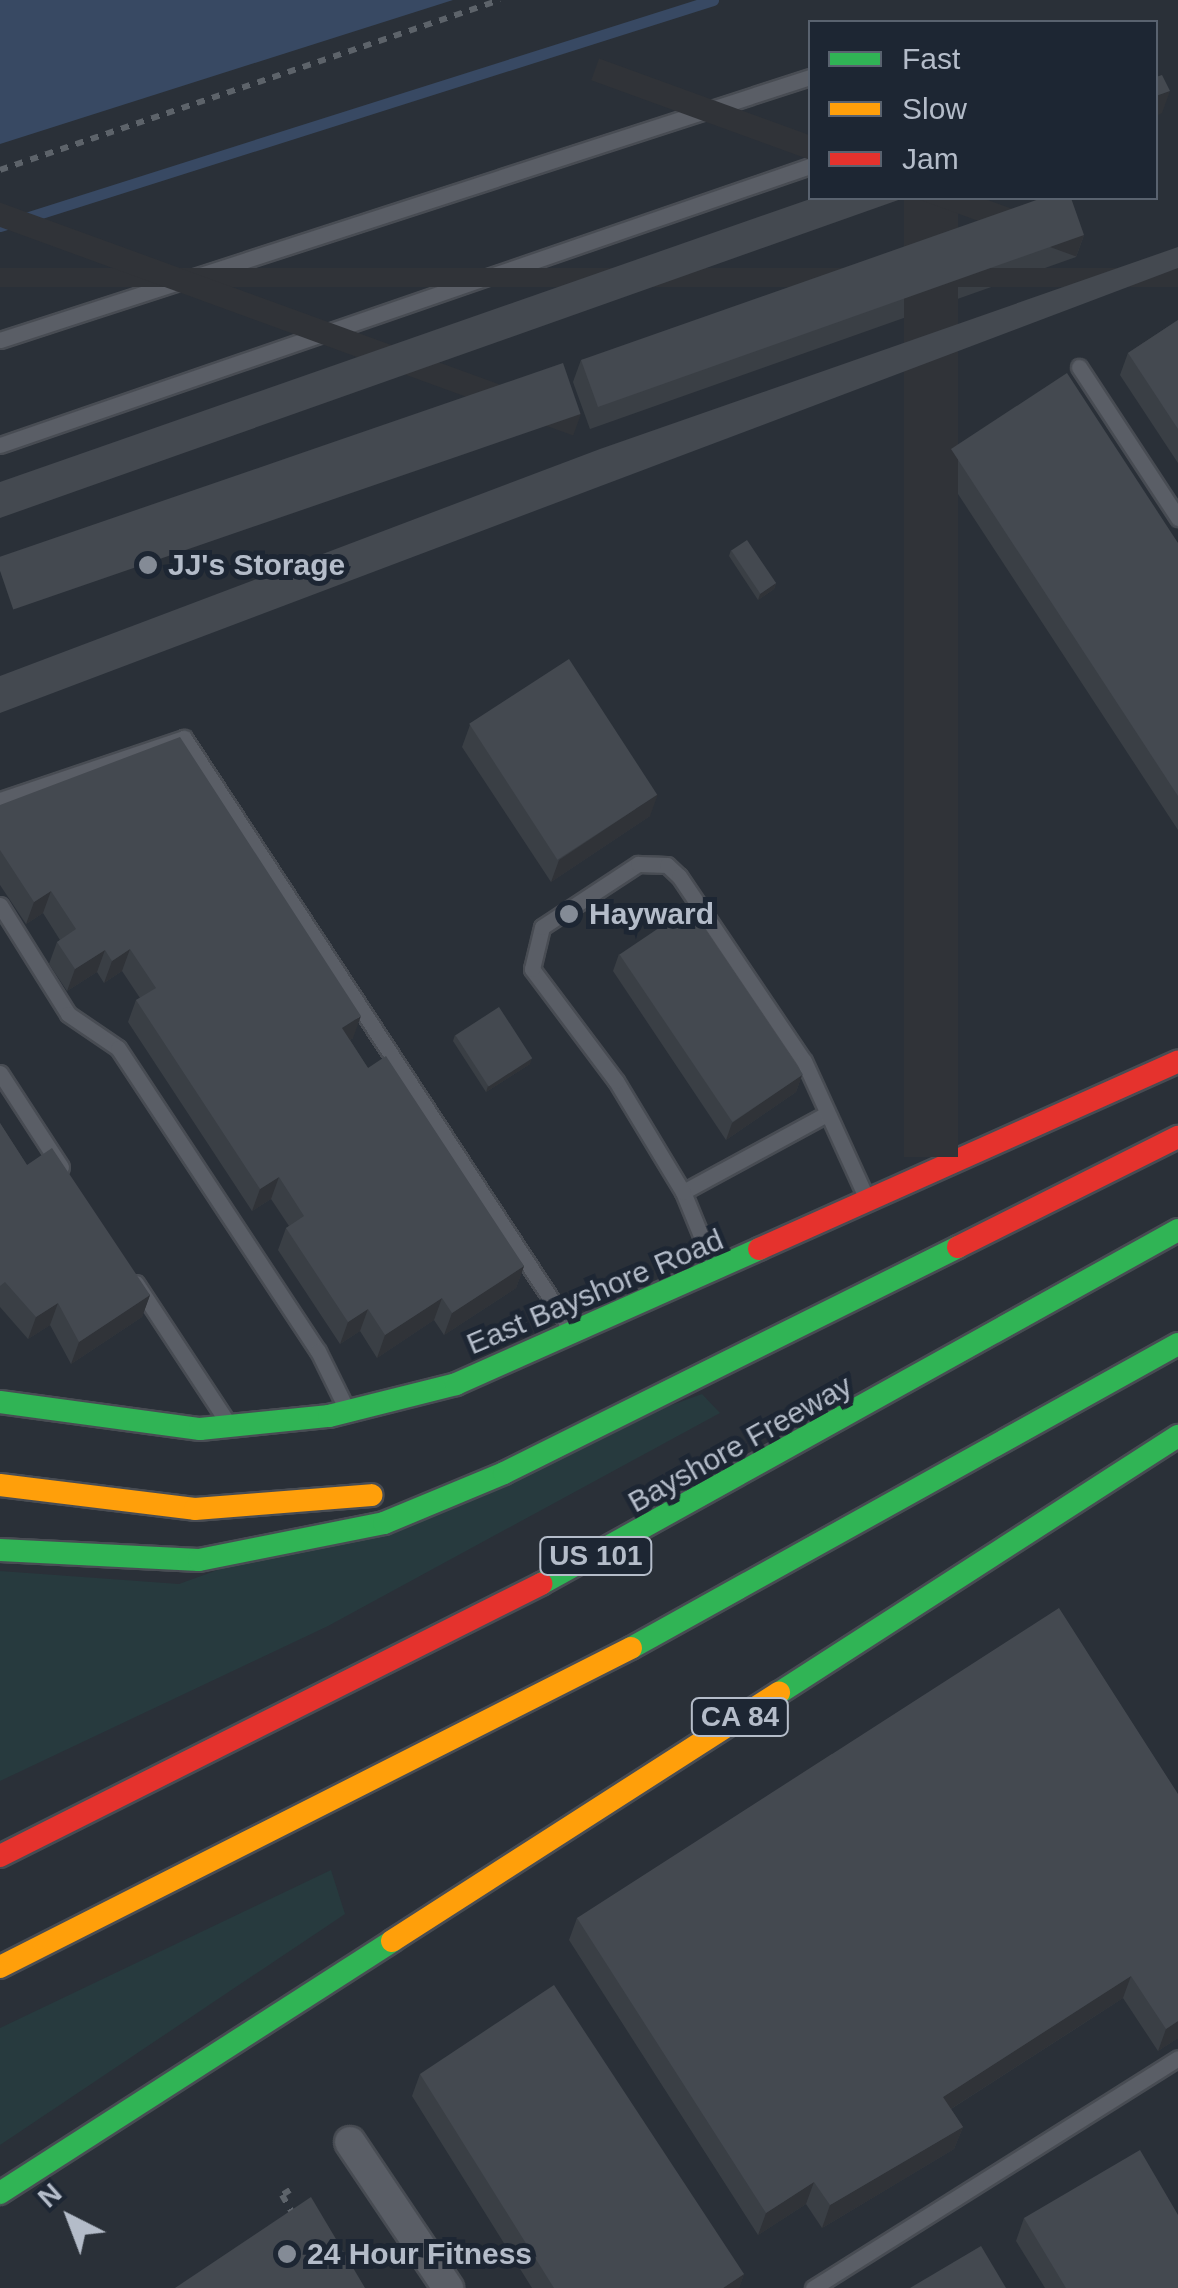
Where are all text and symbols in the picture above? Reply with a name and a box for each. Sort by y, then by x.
legend [808,20,1158,200]
text: Fast [902,42,960,75]
text: Slow [902,92,967,125]
text: Jam [902,142,959,175]
place label: JJ's Storage [168,547,345,583]
marker: JJ's Storage [137,554,159,576]
place label: Hayward [589,896,714,932]
marker: Hayward [558,903,580,925]
street label: East Bayshore Road [461,1222,729,1362]
street label: Bayshore Freeway [622,1368,858,1520]
road number: US 101 [538,1533,654,1579]
road number: CA 84 [690,1694,790,1740]
north arrow [20,2168,120,2268]
text: N [32,2177,67,2214]
place label: 24 Hour Fitness [307,2236,532,2272]
marker: 24 Hour Fitness [276,2243,298,2265]

